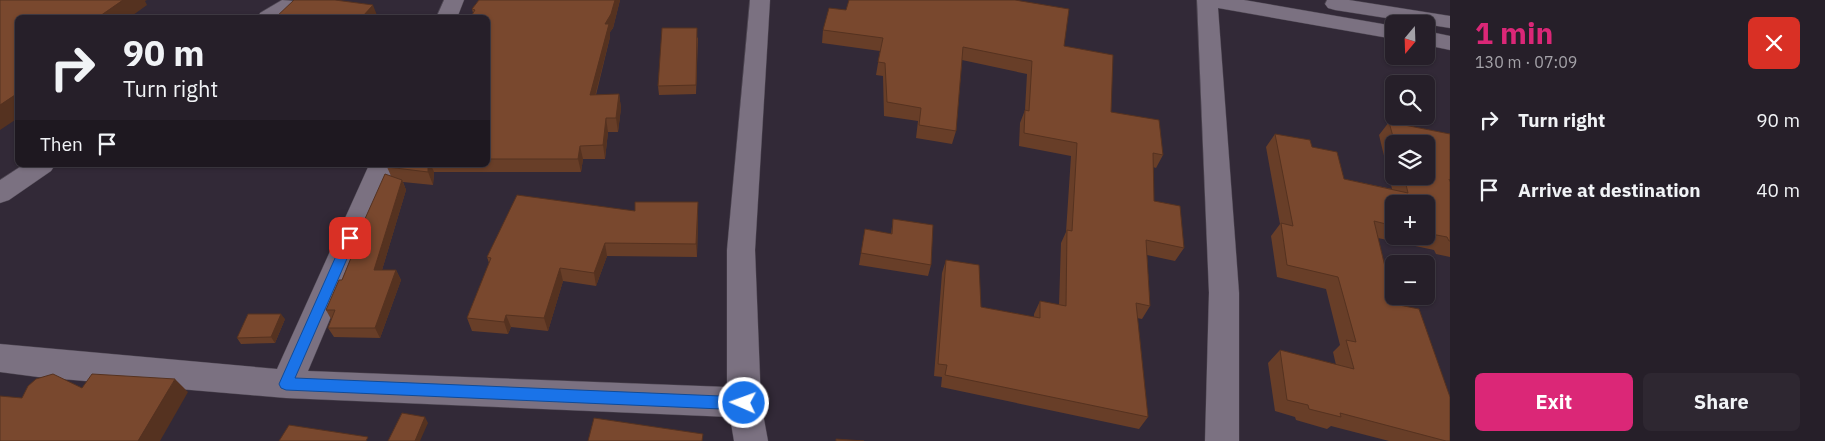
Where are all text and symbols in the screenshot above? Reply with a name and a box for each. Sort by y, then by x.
text: 1 min [1475,13,1553,52]
north arrow [1385,15,1435,65]
map controls [1385,15,1435,305]
button: close [1748,17,1800,69]
text: 90 m [123,30,205,76]
icon: right [40,35,105,100]
text: 130 m · 07:09 [1475,52,1577,72]
text: Turn right [123,74,218,103]
button: search [1385,75,1435,125]
icon: right [1475,106,1503,134]
text: Turn right [1518,108,1605,132]
text: 90 m [1756,108,1800,132]
icon: arrive [93,130,121,158]
text: Then [40,132,83,156]
button: layers [1385,135,1435,185]
icon: arrive [1475,176,1503,204]
text: Arrive at destination [1518,178,1701,202]
text: 40 m [1756,178,1800,202]
button: + [1385,195,1435,245]
pin [329,217,371,259]
icon: arrive [336,224,364,252]
button: − [1385,255,1435,305]
button: Exit [1475,373,1633,431]
button: Share [1643,373,1800,431]
position arrow [717,376,769,428]

